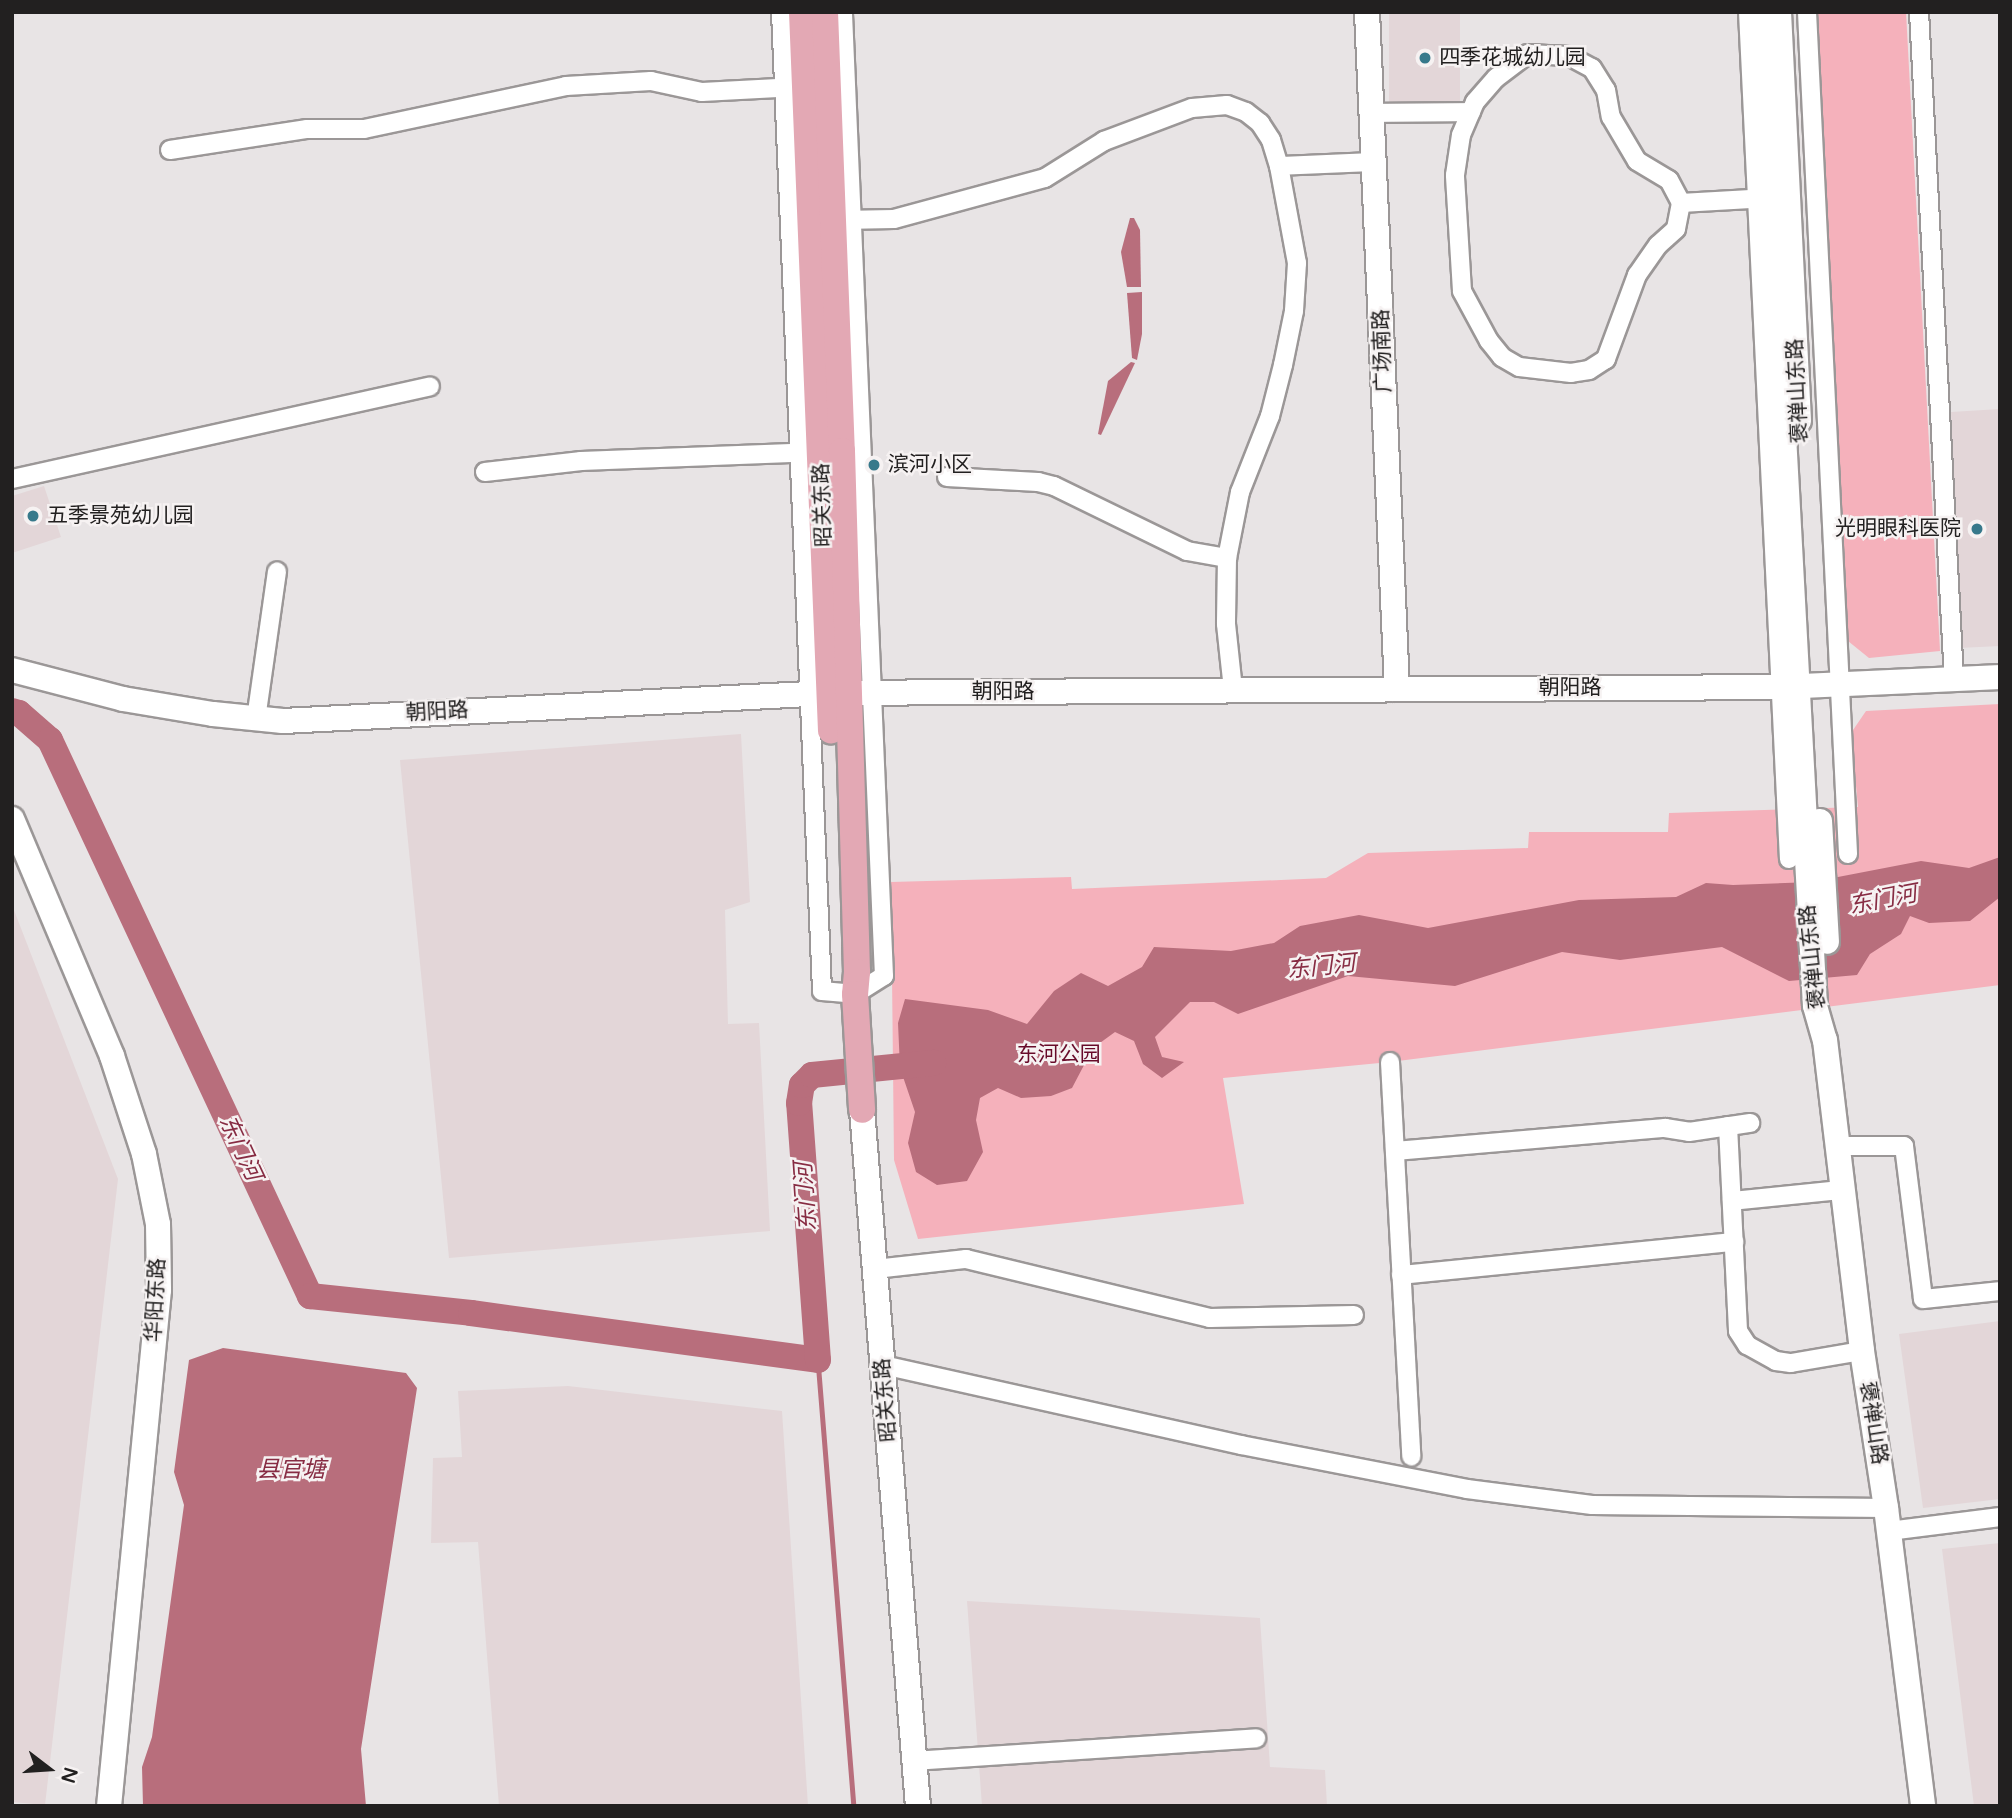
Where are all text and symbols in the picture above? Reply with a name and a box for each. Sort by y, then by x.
place label: 四季花城幼儿园 [1439,45,1586,71]
marker: 四季花城幼儿园 [1417,50,1433,66]
street label: 广场南路 [1369,309,1397,393]
street label: 褒禅山东路 [1783,338,1813,444]
place label: 滨河小区 [888,452,972,478]
marker: 滨河小区 [866,457,882,473]
street label: 昭关东路 [809,463,837,547]
place label: 五季景苑幼儿园 [47,503,194,529]
marker: 五季景苑幼儿园 [25,508,41,524]
place label: 光明眼科医院 [1835,516,1961,542]
marker: 光明眼科医院 [1967,519,1987,539]
street label: 朝阳路 [1539,675,1601,701]
street label: 朝阳路 [972,679,1034,705]
street label: 朝阳路 [405,698,469,726]
water label: 东门河 [1847,880,1919,920]
street label: 褒禅山东路 [1795,903,1831,1011]
water label: 东门河 [1285,950,1357,984]
park label: 东河公园 [1017,1042,1101,1068]
water label: 东门河 [213,1111,267,1185]
water label: 东门河 [790,1162,822,1232]
street label: 华阳东路 [141,1257,171,1343]
street label: 昭关东路 [870,1357,902,1443]
street label: 褒禅山路 [1854,1380,1892,1466]
water label: 县官塘 [257,1456,325,1484]
north arrow [14,1734,84,1804]
text: N [56,1765,82,1786]

